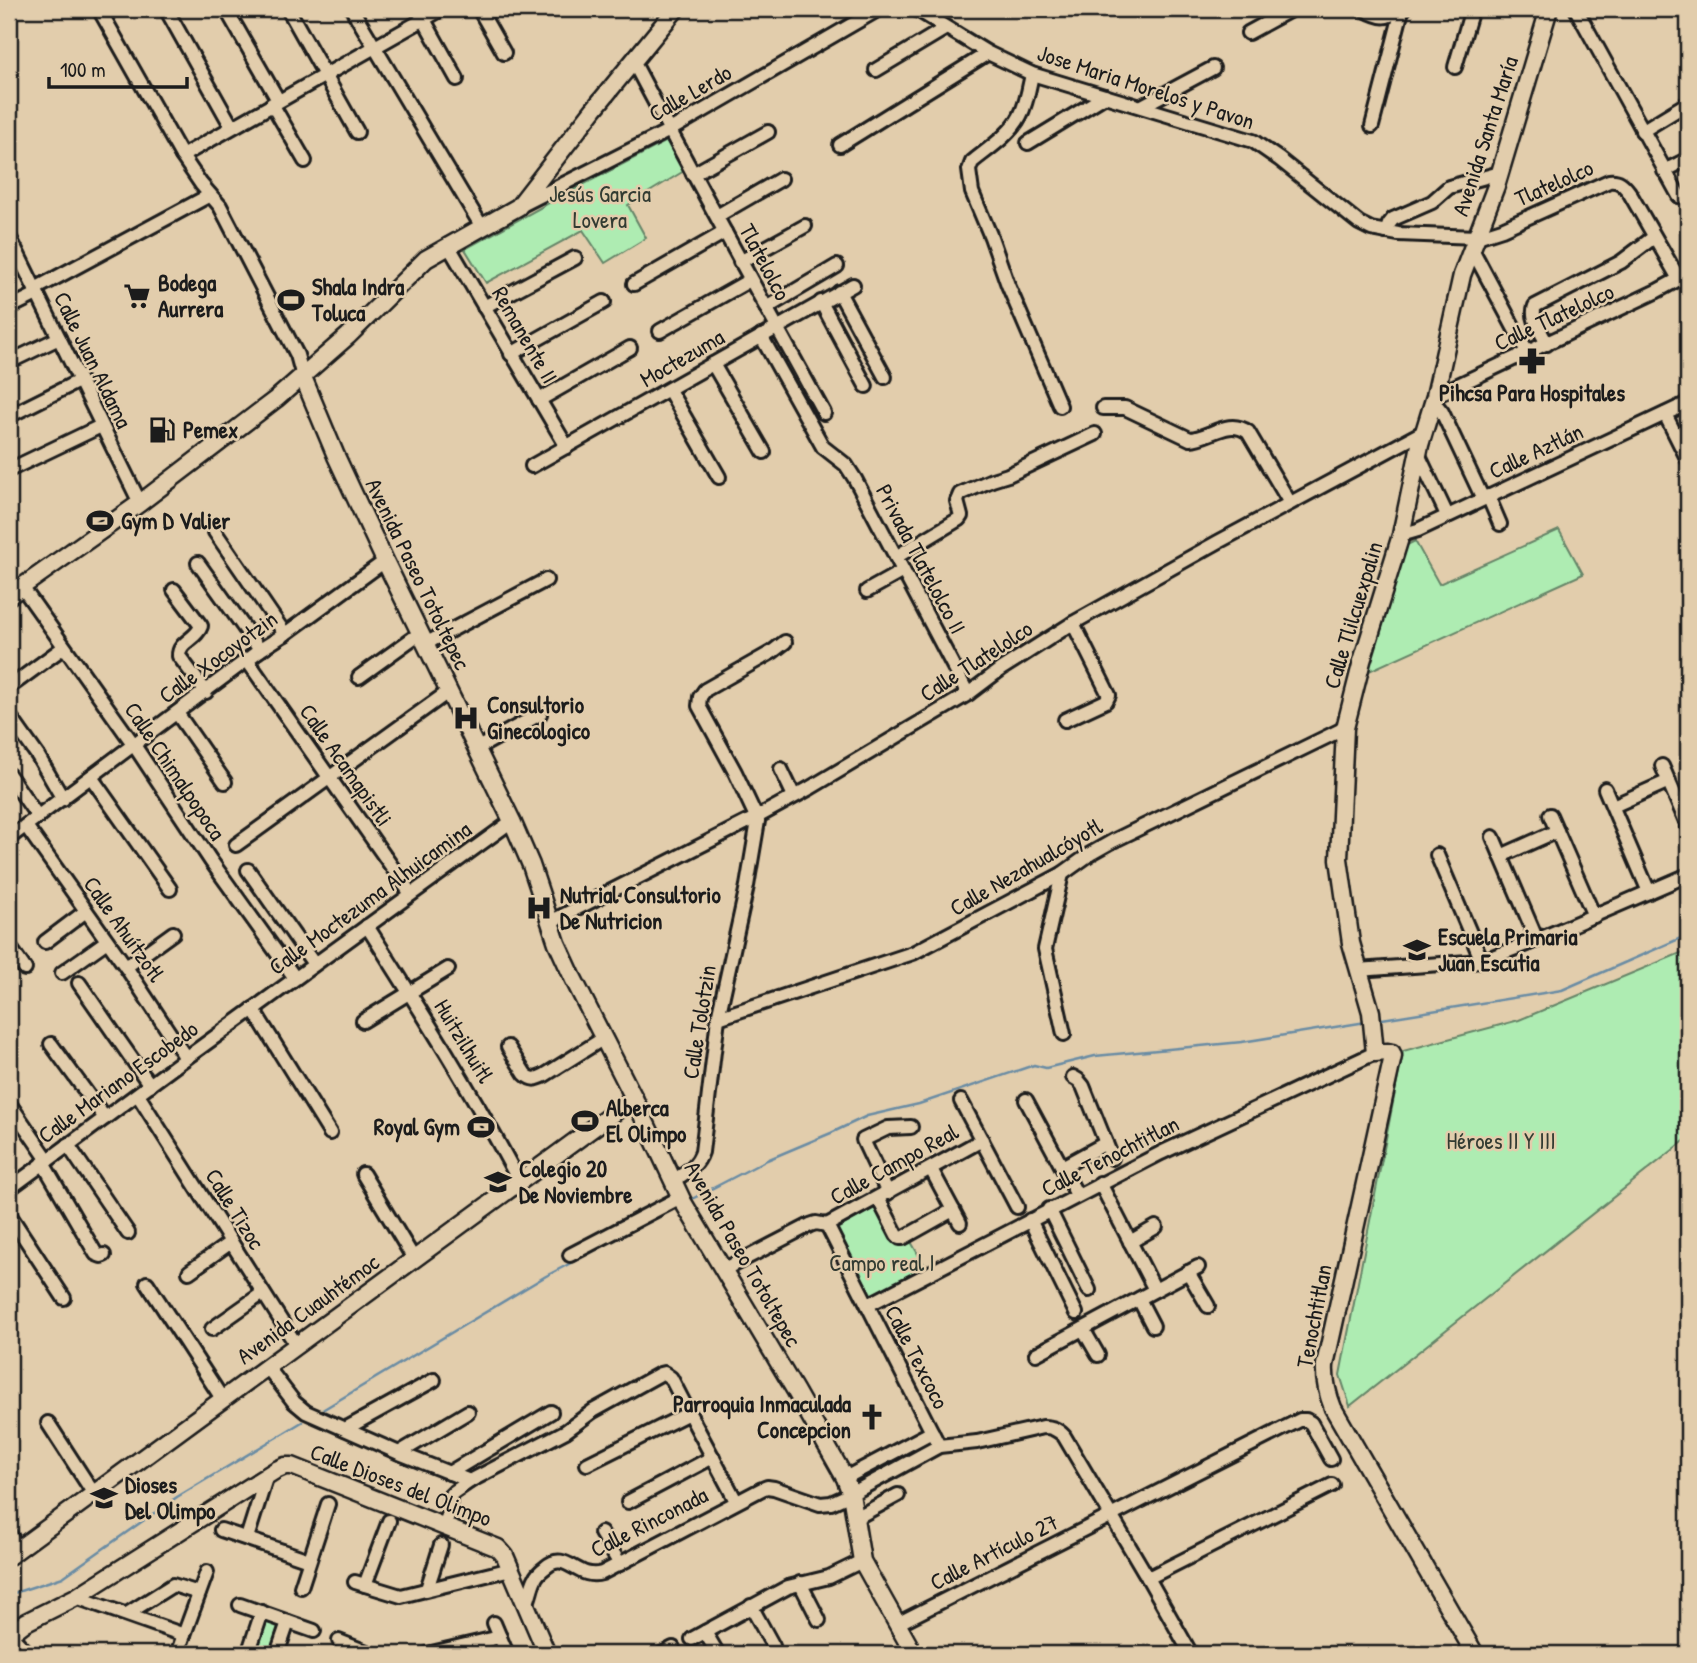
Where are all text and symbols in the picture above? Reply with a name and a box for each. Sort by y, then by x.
street label: Jose Maria Morelos y Pavon [1034,37,1259,136]
scale bar [49,46,187,90]
street label: Avenida Santa María [1444,52,1525,220]
text: 100 m [60,55,106,84]
street label: Calle Lerdo [643,56,737,129]
street label: Tlatelolco [1510,152,1598,214]
park label: Jesús Garcia Lovera [549,178,651,235]
street label: Tlatelolco [732,218,799,306]
place label: Bodega Aurrera [158,267,223,324]
place label: Shala Indra Toluca [311,271,404,328]
street label: Calle Tlatelolco [1489,275,1619,358]
supermarket icon: Bodega Aurrera [122,281,152,311]
street label: Remanente II [485,281,566,389]
sports icon: Shala Indra Toluca [276,285,306,315]
street label: Calle Juan Aldama [47,286,140,433]
street label: Moctezuma [634,321,730,394]
pharmacy icon: Pihcsa Para Hospitales [1517,346,1547,376]
place label: Pihcsa Para Hospitales [1439,377,1625,409]
place label: Pemex [183,414,238,445]
fuel station icon: Pemex [147,415,177,445]
street label: Calle Aztlán [1484,415,1588,486]
street label: Avenida Paseo Totoltepec [359,473,478,675]
street label: Privada Tlatelolco II [869,479,974,639]
place label: Gym D Valier [121,505,230,537]
sports icon: Gym D Valier [85,506,115,536]
street label: Calle Tlilcuexpalin [1315,538,1390,692]
street label: Calle Xocoyotzin [152,603,283,710]
street label: Calle Tlatelolco [913,613,1038,709]
place label: Consultorio Ginecologico [487,689,591,747]
street label: Calle Chimalpopoca [118,696,233,846]
street label: Calle Acamapistli [293,697,400,832]
hospital icon: Consultorio Ginecologico [451,703,481,733]
street label: Calle Nezahualcóyotl [944,810,1108,923]
street label: Calle Moctezuma Alhuicamina [262,814,477,982]
street label: Calle Ahuítzotl [77,870,173,988]
place label: Nutrial Consultorio De Nutricion [560,879,721,936]
hospital icon: Nutrial Consultorio De Nutricion [524,893,554,923]
place label: Escuela Primaria Juan Escutia [1438,921,1577,978]
school or university icon: Escuela Primaria Juan Escutia [1402,935,1432,965]
street label: Calle Tolotzin [674,963,723,1081]
street label: Huitzilhuitl [427,993,502,1089]
street label: Calle Mariano Escobedo [31,1013,204,1150]
place label: Alberca El Olimpo [606,1092,687,1150]
sports icon: Alberca El Olimpo [570,1106,600,1136]
street label: Calle Tenochtitlan [1036,1108,1184,1204]
place label: Royal Gym [374,1111,460,1143]
sports icon: Royal Gym [466,1112,496,1142]
street label: Calle Campo Real [824,1115,964,1212]
park label: Héroes II Y III [1446,1125,1556,1156]
place label: Colegio 20 De Noviembre [519,1153,633,1210]
street label: Avenida Paseo Totoltepec [678,1155,809,1352]
street label: Calle Tizoc [198,1162,272,1255]
school or university icon: Colegio 20 De Noviembre [483,1167,513,1197]
street label: Avenida Cuauhtémoc [230,1246,385,1371]
park label: Campo real I [829,1247,935,1278]
street label: Tenochtitlan [1288,1262,1339,1370]
street label: Calle Texcoco [878,1300,957,1414]
place label: Parroquia Inmaculada Concepcion [673,1388,851,1446]
church icon: Parroquia Inmaculada Concepcion [857,1402,887,1432]
street label: Calle Dioses del Olimpo [306,1436,496,1533]
place label: Dioses Del Olimpo [125,1469,216,1527]
street label: Calle Rinconada [585,1479,713,1564]
school or university icon: Dioses Del Olimpo [89,1483,119,1513]
street label: Calle Artículo 27 [924,1506,1063,1597]

